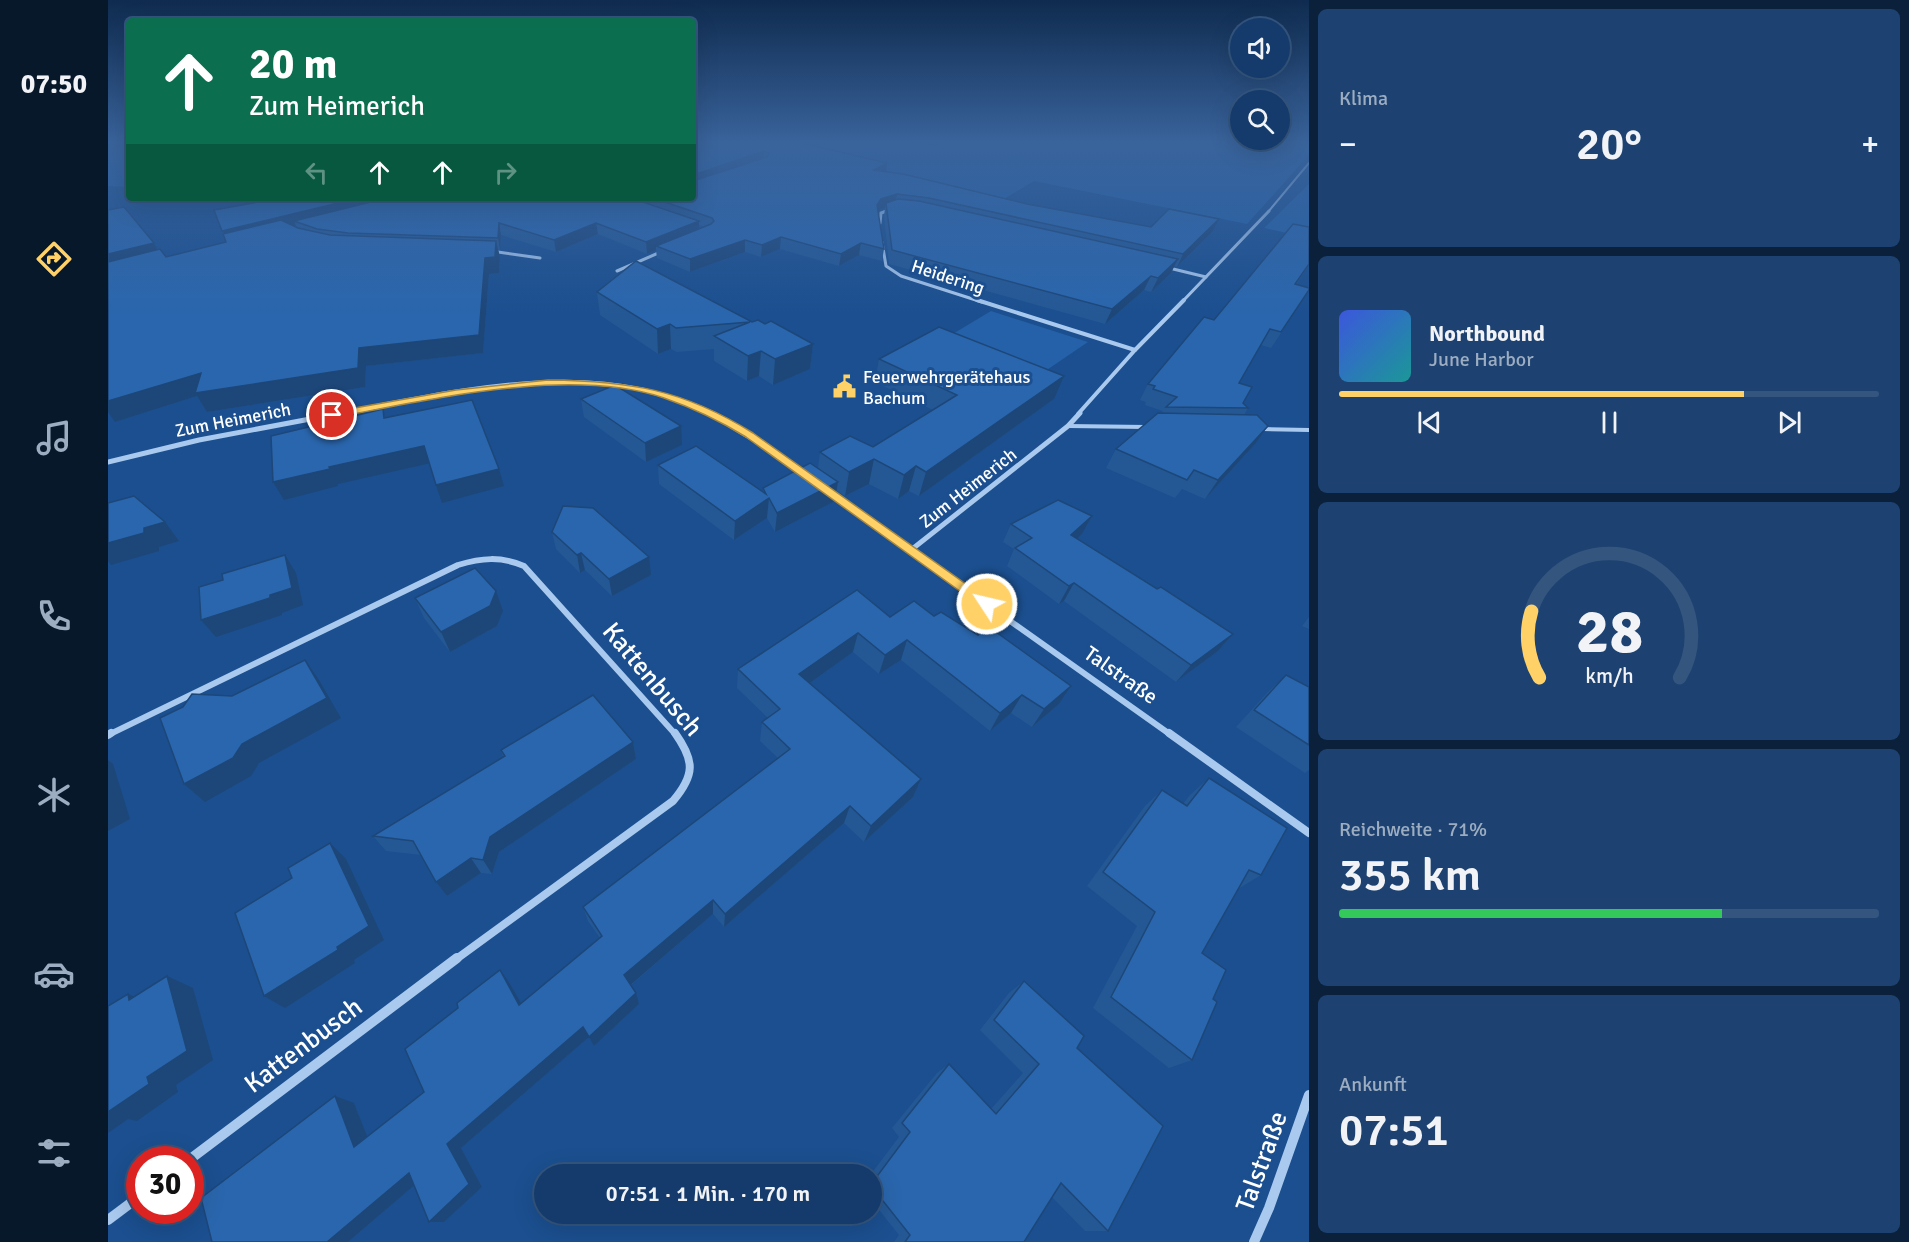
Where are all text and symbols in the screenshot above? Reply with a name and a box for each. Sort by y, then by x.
map controls [1230,18,1290,150]
button: sound [1230,18,1290,78]
text: 20 m [249,39,338,90]
icon: ahead [150,42,228,120]
text: 07:50 [21,68,87,101]
text: Klima [1339,86,1388,111]
text: Zum Heimerich [249,90,425,123]
button: search [1230,90,1290,150]
text: 20° [1576,117,1642,172]
text: − [1339,124,1357,165]
text: + [1861,124,1879,165]
icon: left [300,156,333,189]
icon: ahead [363,156,396,189]
icon: ahead [426,156,459,189]
icon: right [489,156,522,189]
icon: directions [33,238,75,280]
street label: Heidering [909,255,987,299]
text: Northbound [1429,320,1545,347]
text: June Harbor [1429,347,1534,372]
place label: Feuerwehrgerätehaus Bachum [863,366,1031,409]
public building icon: Feuerwehrgerätehaus Bachum [832,374,858,400]
pin [306,389,357,440]
street label: Zum Heimerich [173,398,293,442]
icon: arrive [315,398,348,431]
icon: previous [1413,406,1446,439]
icon: pause [1593,406,1626,439]
icon: next [1773,406,1806,439]
icon: music [33,417,75,459]
street label: Zum Heimerich [915,443,1021,533]
position arrow [955,572,1019,636]
text: 28 [1575,593,1643,670]
icon: phone [33,595,75,637]
street label: Kattenbusch [595,616,709,743]
street label: Talstraße [1079,640,1163,710]
text: km/h [1585,663,1633,689]
icon: climate [33,774,75,816]
text: Reichweite · 71% [1339,817,1487,842]
text: 355 km [1339,848,1481,903]
icon: car [33,953,75,995]
street label: Kattenbusch [238,991,369,1100]
text: Ankunft [1339,1072,1407,1097]
text: 07:51 [1339,1103,1449,1158]
street label: Talstraße [1229,1107,1295,1216]
icon: filters [33,1132,75,1174]
speed limit sign: 30 [126,1146,204,1224]
text: 07:51 · 1 Min. · 170 m [606,1180,810,1207]

